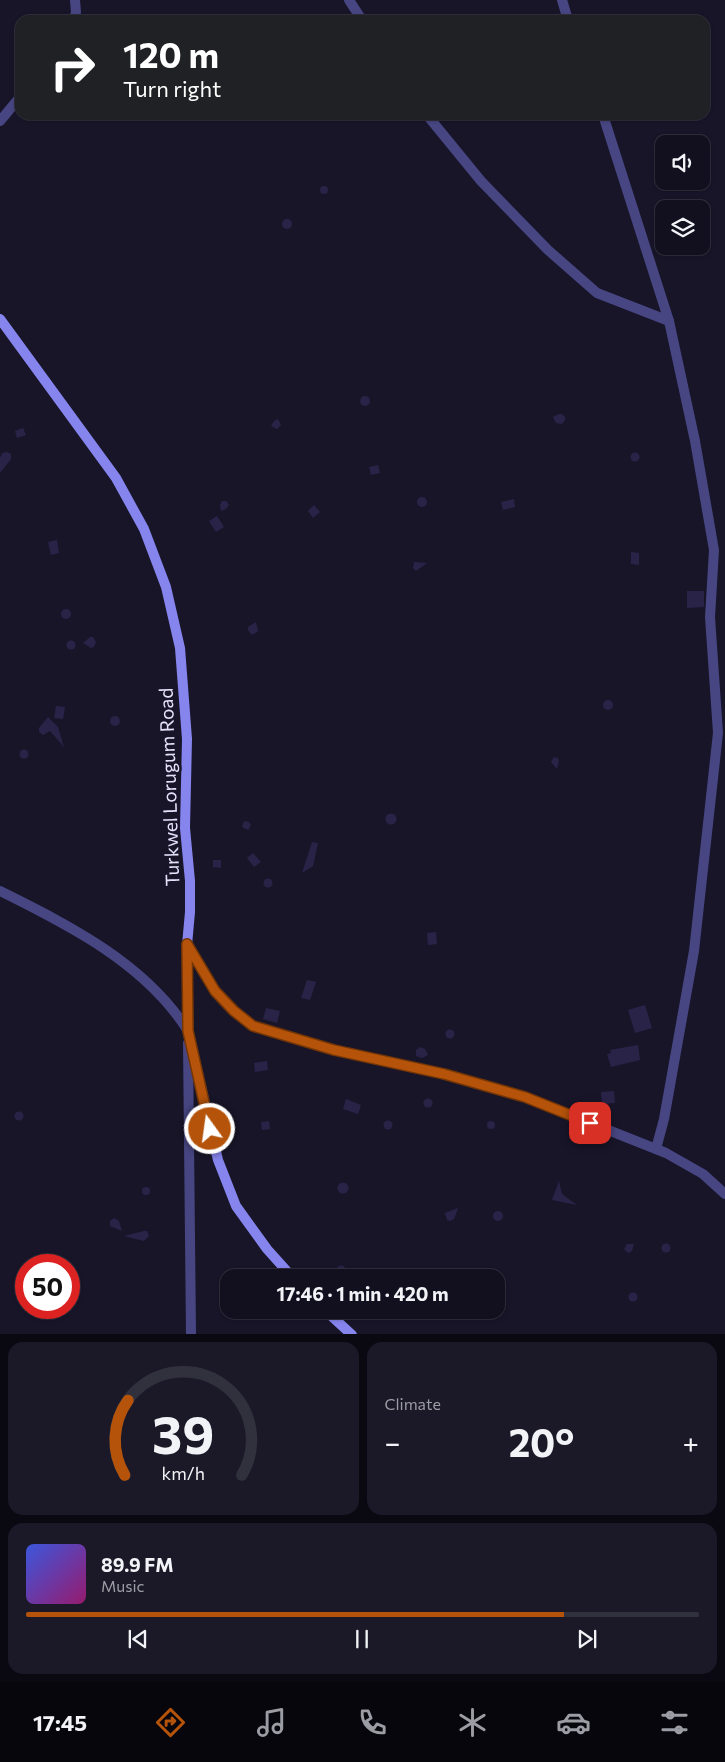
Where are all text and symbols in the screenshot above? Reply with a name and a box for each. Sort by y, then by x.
text: 120 m [123,32,219,75]
icon: right [40,35,105,100]
text: Turn right [123,75,221,102]
map controls [655,135,710,255]
button: sound [655,135,710,190]
button: layers [655,200,710,255]
street label: Turkwel Lorugum Road [154,687,183,887]
position arrow [183,1102,235,1154]
pin [569,1102,611,1144]
icon: arrive [576,1109,604,1137]
speed limit sign: 50 [15,1254,80,1319]
text: 17:46 · 1 min · 420 m [276,1282,449,1305]
text: Climate [385,1394,441,1413]
text: 39 [152,1401,214,1465]
text: 20° [509,1418,574,1465]
text: − [385,1425,400,1459]
text: + [683,1425,699,1459]
text: km/h [162,1462,205,1484]
text: 89.9 FM [101,1553,174,1576]
text: Music [101,1576,145,1595]
icon: previous [124,1625,152,1653]
icon: pause [348,1625,376,1653]
icon: next [573,1625,601,1653]
icon: directions [153,1705,188,1740]
icon: music [254,1705,289,1740]
icon: phone [355,1705,390,1740]
icon: climate [455,1705,490,1740]
icon: car [556,1705,591,1740]
icon: filters [657,1705,692,1740]
text: 17:45 [33,1709,87,1736]

